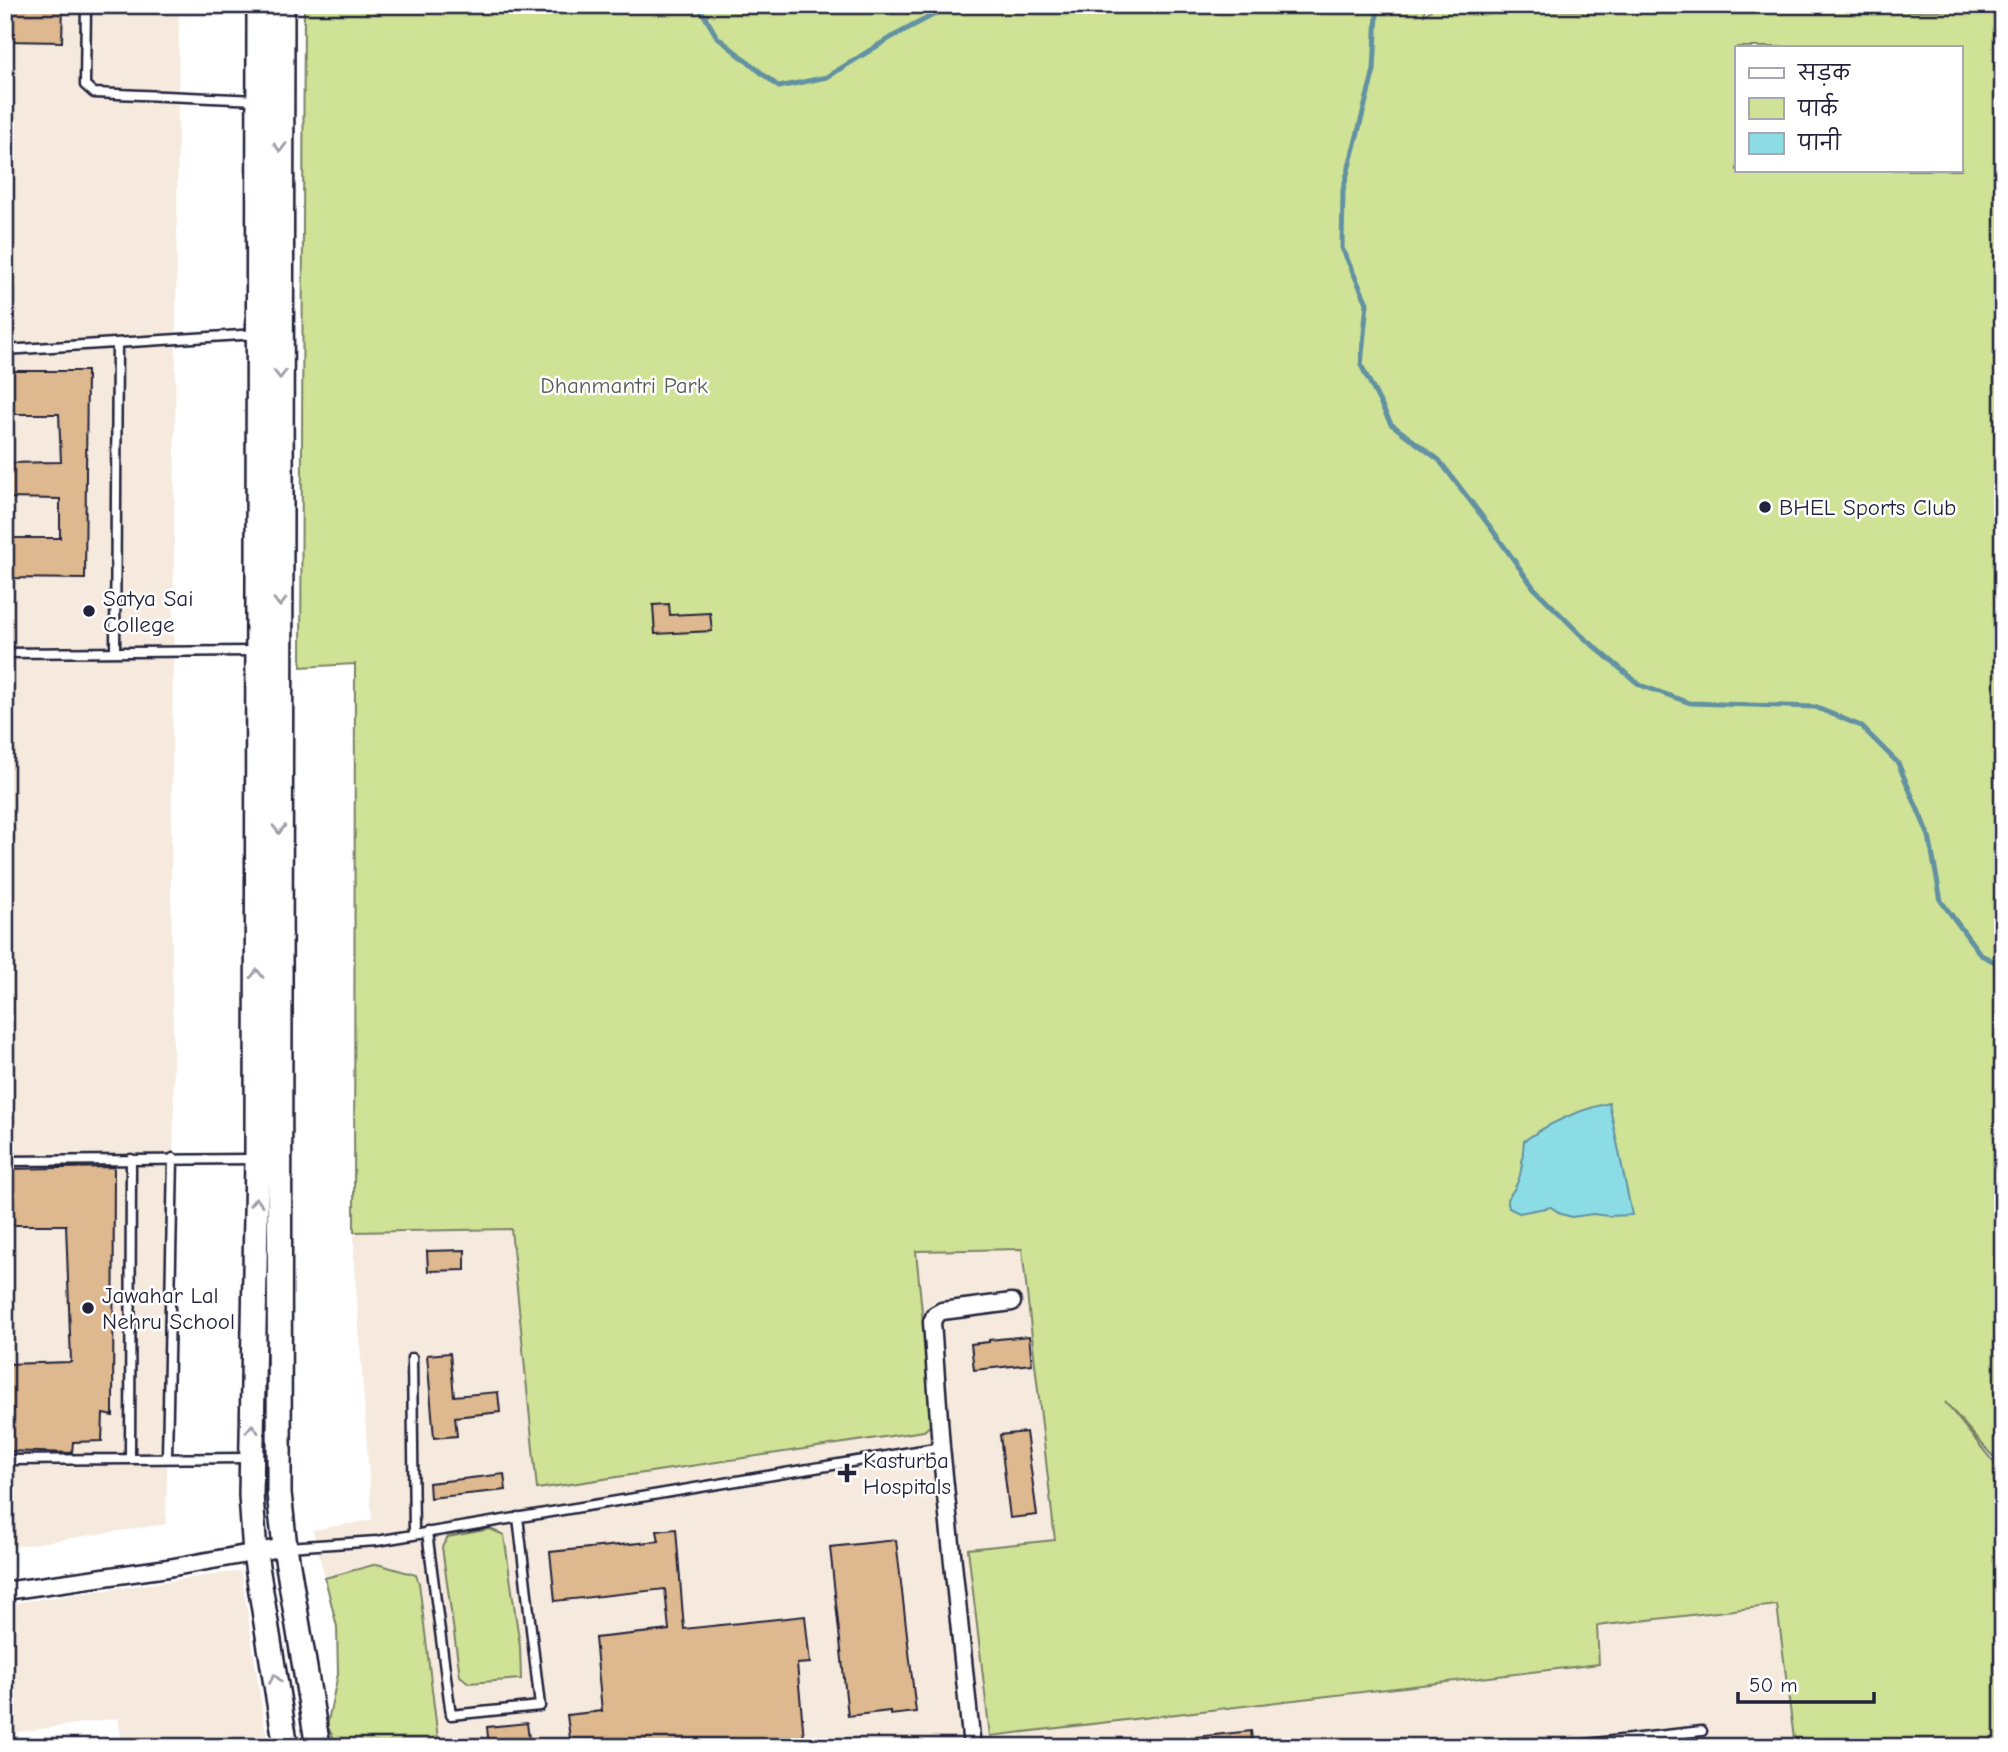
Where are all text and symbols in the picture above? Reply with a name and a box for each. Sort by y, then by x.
legend [1735,46,1962,172]
text: सड़क [1797,61,1851,86]
text: पार्क [1797,92,1839,121]
text: पानी [1797,127,1843,155]
one-way arrow [272,142,288,153]
one-way arrow [272,370,288,380]
park label: Dhanmantri Park [540,372,708,399]
place label: BHEL Sports Club [1779,494,1956,521]
marker: BHEL Sports Club [1757,499,1773,515]
place label: Satya Sai College [103,585,193,638]
one-way arrow [272,597,288,608]
marker: Satya Sai College [81,603,97,619]
one-way arrow [271,825,287,835]
one-way arrow [249,968,265,979]
one-way arrow [248,1196,264,1206]
place label: Jawahar Lal Nehru School [102,1282,235,1335]
marker: Jawahar Lal Nehru School [80,1300,96,1316]
one-way arrow [244,1423,260,1434]
place label: Kasturba Hospitals [863,1447,951,1500]
marker: Kasturba Hospitals [837,1463,857,1483]
scale bar [1738,1661,1875,1705]
one-way arrow [268,1673,283,1685]
text: 50 m [1749,1673,1798,1697]

